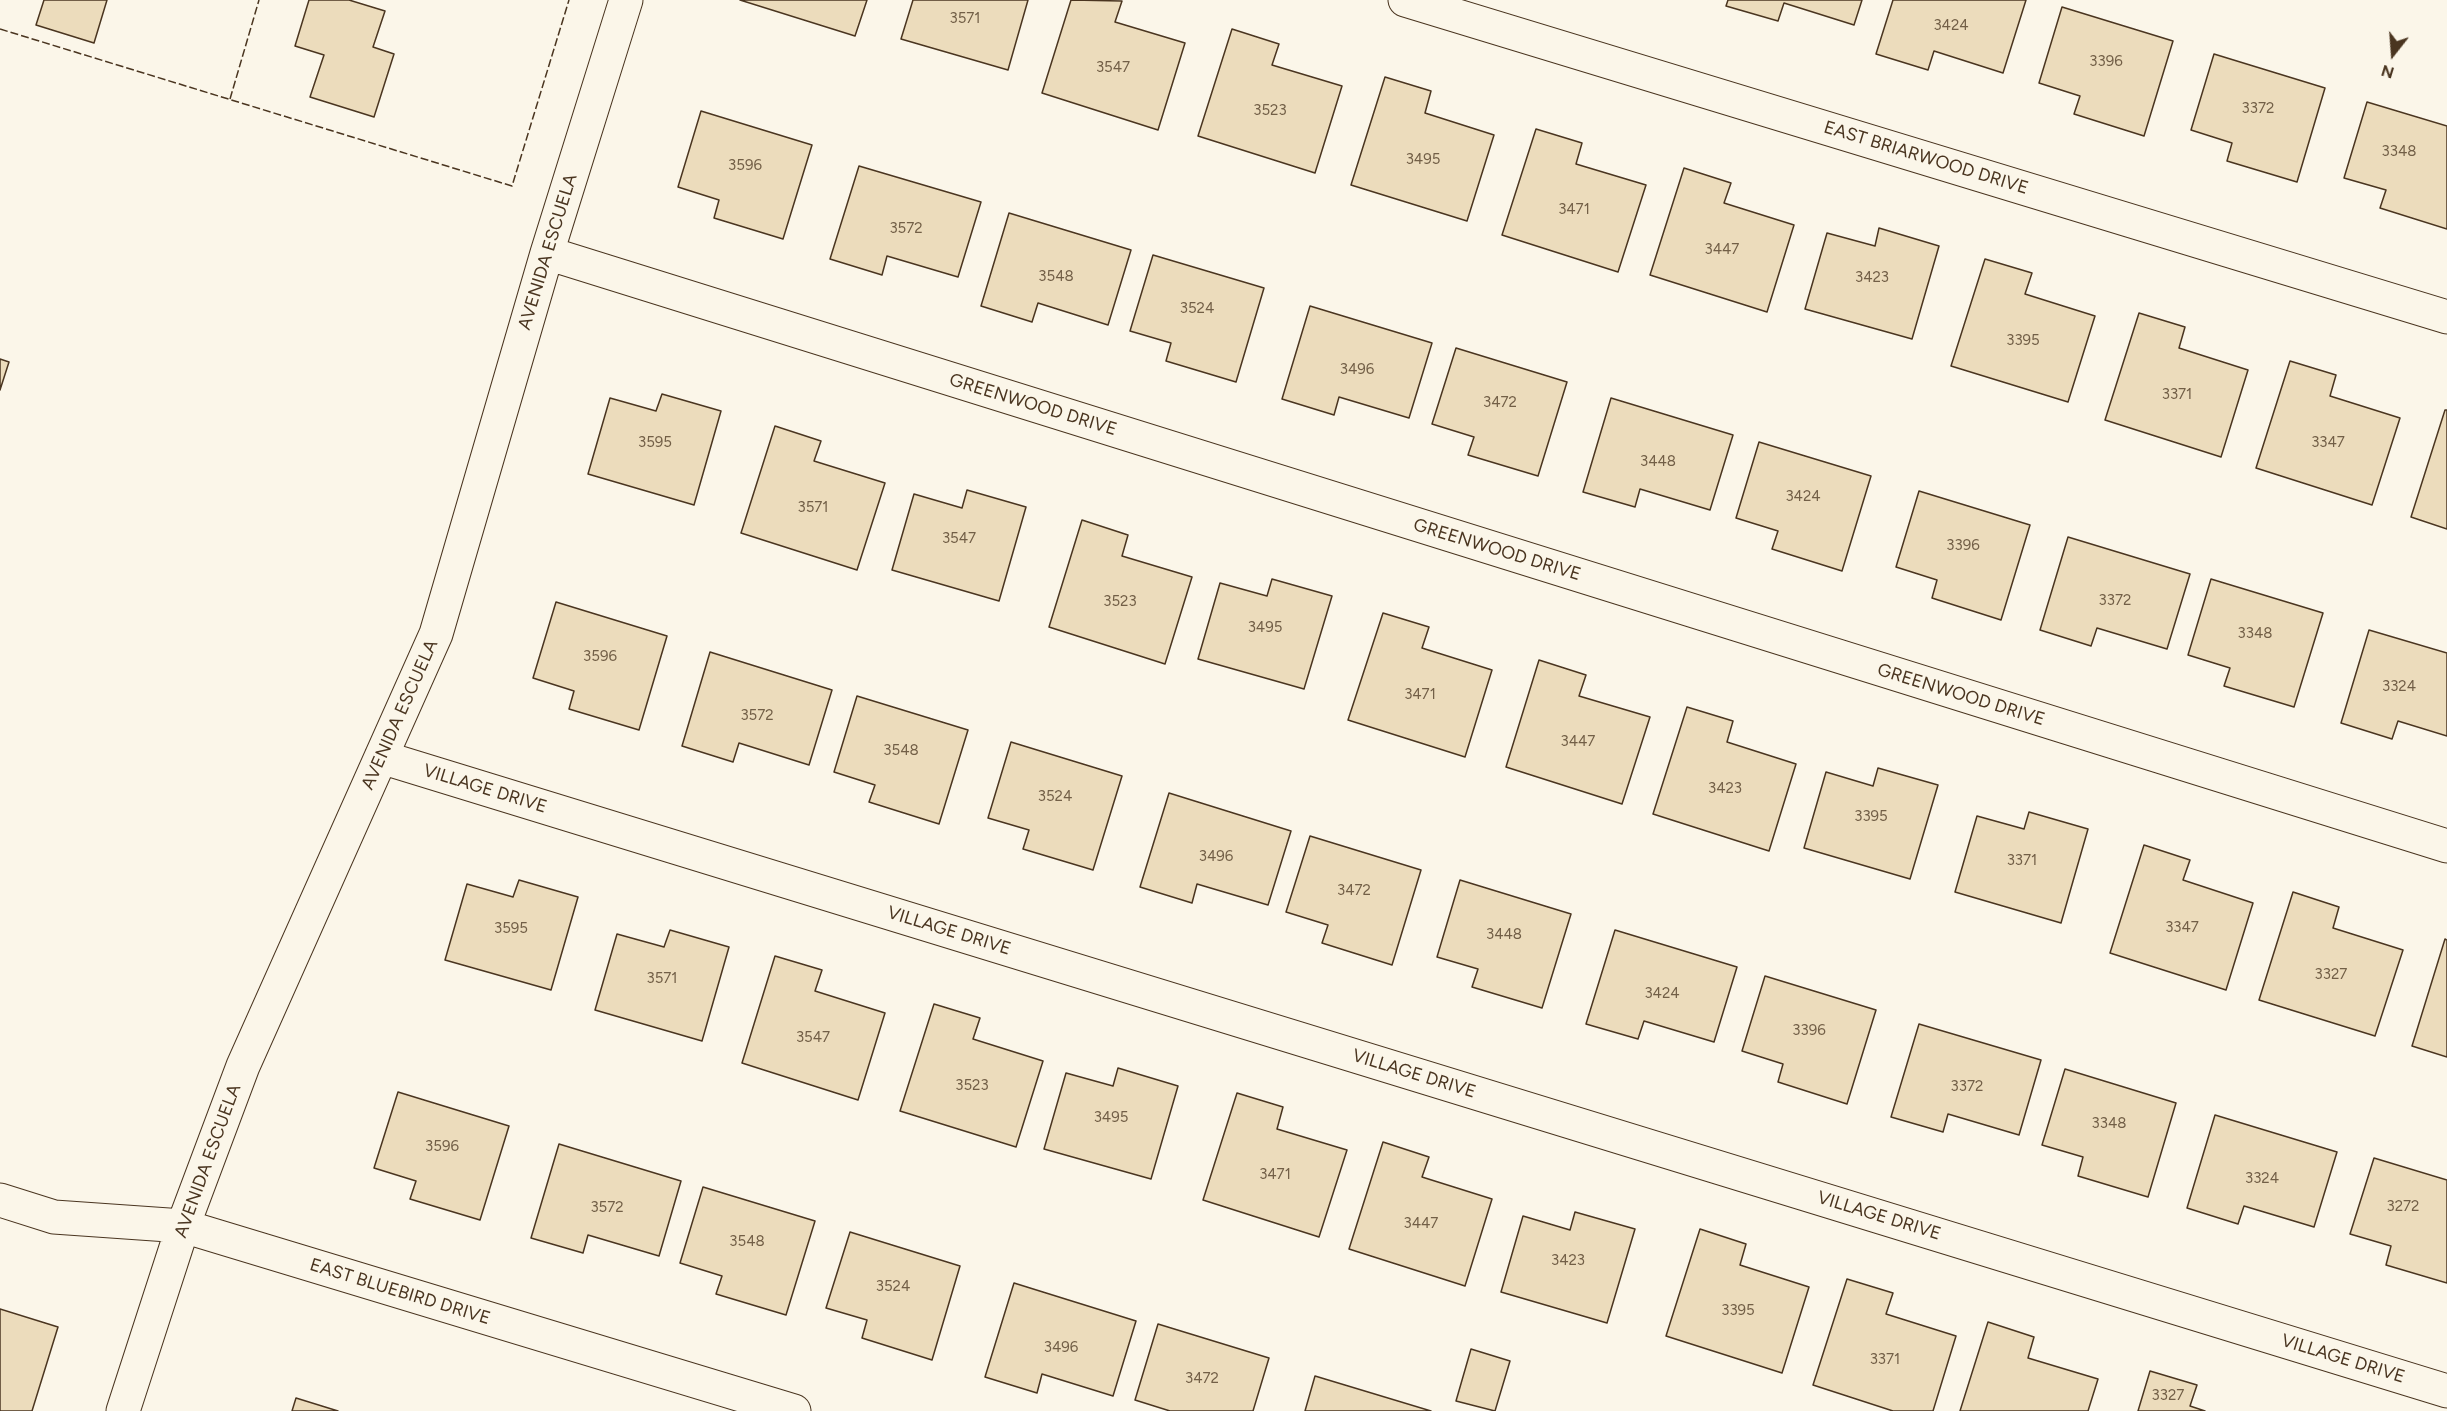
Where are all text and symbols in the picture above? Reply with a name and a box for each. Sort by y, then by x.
house number: 3571 [949,10,981,28]
house number: 3424 [1933,17,1969,35]
north arrow [2363,24,2423,84]
house number: 3396 [2089,53,2123,71]
house number: 3547 [1096,59,1130,77]
text: N [2379,61,2396,83]
house number: 3372 [2242,100,2274,118]
house number: 3523 [1253,102,1287,120]
street label: EAST BRIARWOOD DRIVE [1821,117,2031,199]
house number: 3348 [2382,143,2416,161]
house number: 3495 [1406,151,1440,169]
house number: 3596 [728,157,762,175]
street label: AVENIDA ESCUELA [514,171,582,333]
house number: 3471 [1558,201,1590,219]
house number: 3572 [889,220,923,238]
house number: 3447 [1705,241,1739,259]
house number: 3548 [1038,268,1074,286]
house number: 3423 [1855,269,1889,287]
house number: 3524 [1180,300,1214,318]
house number: 3395 [2006,332,2040,350]
house number: 3496 [1340,361,1374,379]
street label: GREENWOOD DRIVE [947,369,1119,441]
house number: 3371 [2162,386,2192,404]
house number: 3472 [1483,394,1517,412]
house number: 3595 [638,434,672,452]
house number: 3347 [2311,434,2345,452]
house number: 3448 [1640,453,1676,471]
house number: 3424 [1785,488,1821,506]
house number: 3571 [797,499,829,517]
street label: GREENWOOD DRIVE [1411,514,1583,586]
house number: 3547 [942,530,976,548]
house number: 3396 [1946,537,1980,555]
house number: 3372 [2099,592,2131,610]
house number: 3523 [1103,593,1137,611]
house number: 3495 [1248,619,1282,637]
house number: 3348 [2238,625,2272,643]
street label: AVENIDA ESCUELA [357,637,443,793]
house number: 3596 [583,648,617,666]
street label: GREENWOOD DRIVE [1875,659,2047,731]
house number: 3324 [2382,678,2416,696]
house number: 3471 [1404,686,1436,704]
house number: 3572 [740,707,774,725]
house number: 3447 [1561,733,1595,751]
house number: 3548 [883,742,919,760]
street label: VILLAGE DRIVE [421,760,549,818]
house number: 3423 [1708,780,1742,798]
house number: 3524 [1038,788,1072,806]
house number: 3395 [1854,808,1888,826]
house number: 3496 [1199,848,1233,866]
house number: 3371 [2007,852,2037,870]
house number: 3472 [1337,882,1371,900]
street label: VILLAGE DRIVE [885,902,1013,960]
house number: 3347 [2165,919,2199,937]
house number: 3595 [494,920,528,938]
house number: 3448 [1486,926,1522,944]
house number: 3327 [2315,966,2347,984]
house number: 3571 [646,970,678,988]
house number: 3424 [1644,985,1680,1003]
house number: 3396 [1792,1022,1826,1040]
house number: 3547 [796,1029,830,1047]
street label: VILLAGE DRIVE [1350,1045,1478,1103]
house number: 3523 [955,1077,989,1095]
house number: 3372 [1951,1078,1983,1096]
street label: AVENIDA ESCUELA [170,1081,246,1241]
house number: 3495 [1094,1109,1128,1127]
house number: 3348 [2092,1115,2126,1133]
house number: 3596 [425,1138,459,1156]
house number: 3471 [1259,1166,1291,1184]
house number: 3324 [2245,1170,2279,1188]
street label: VILLAGE DRIVE [1815,1187,1943,1245]
house number: 3272 [2387,1198,2419,1216]
house number: 3572 [590,1199,624,1217]
house number: 3447 [1404,1215,1438,1233]
house number: 3548 [729,1233,765,1251]
house number: 3423 [1551,1252,1585,1270]
street label: EAST BLUEBIRD DRIVE [307,1254,493,1330]
house number: 3524 [876,1278,910,1296]
house number: 3395 [1721,1302,1755,1320]
street label: VILLAGE DRIVE [2279,1330,2407,1388]
house number: 3496 [1044,1339,1078,1357]
house number: 3371 [1870,1351,1900,1369]
house number: 3472 [1185,1370,1219,1388]
house number: 3327 [2152,1387,2184,1405]

